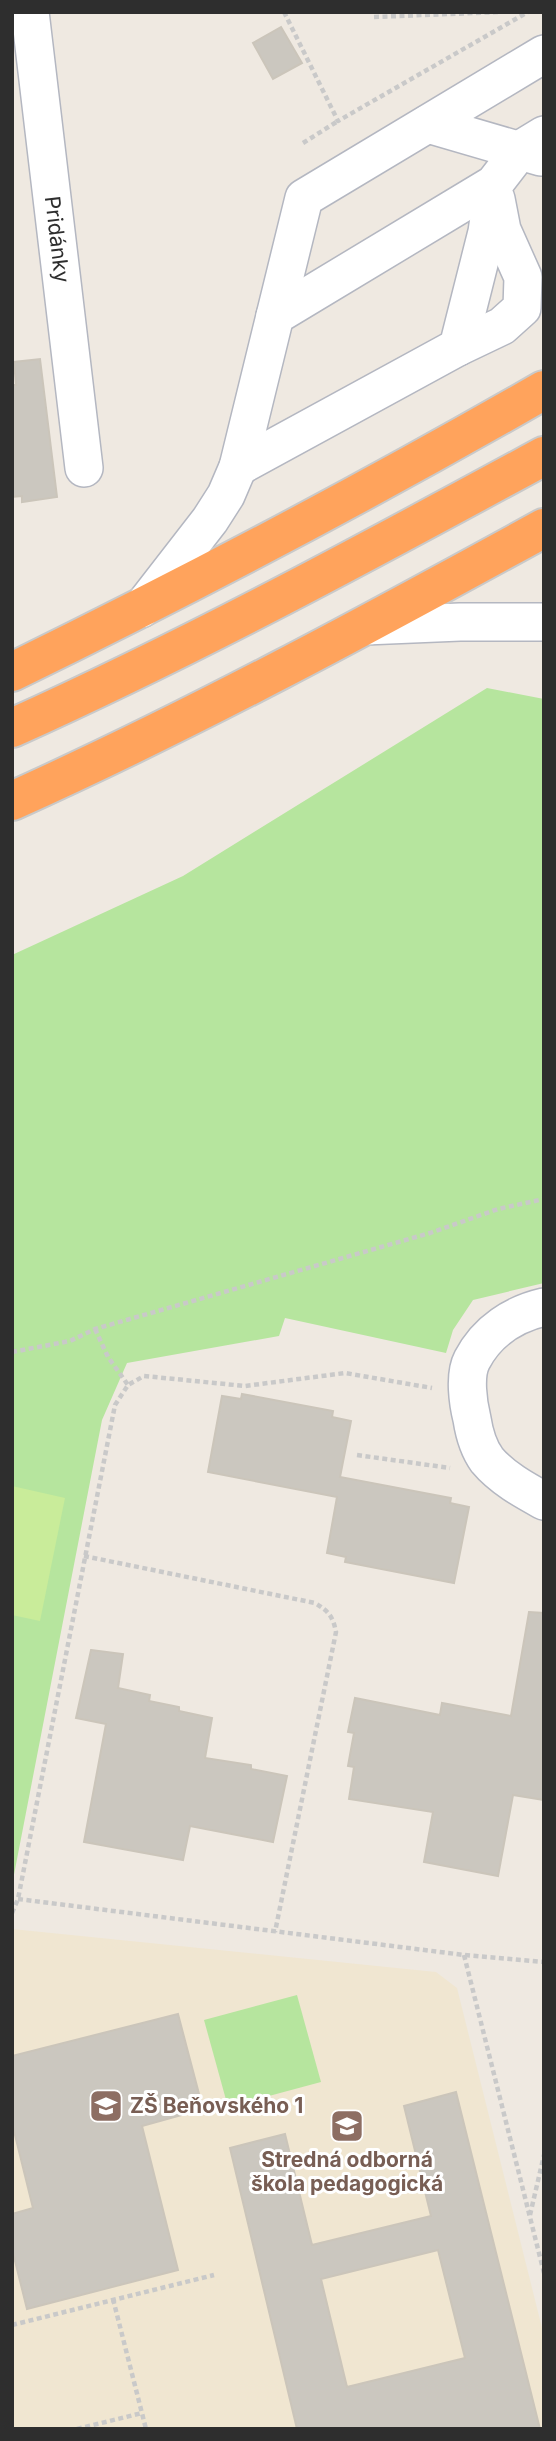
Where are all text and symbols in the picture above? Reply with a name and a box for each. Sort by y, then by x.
street label: Pridánky [40,195,75,284]
school or university icon: ZŠ Beňovského 1 [87,2087,125,2125]
place label: ZŠ Beňovského 1 [130,2092,303,2118]
school or university icon: Stredná odborná škola pedagogická [328,2107,366,2145]
place label: Stredná odborná škola pedagogická [251,2147,443,2196]

